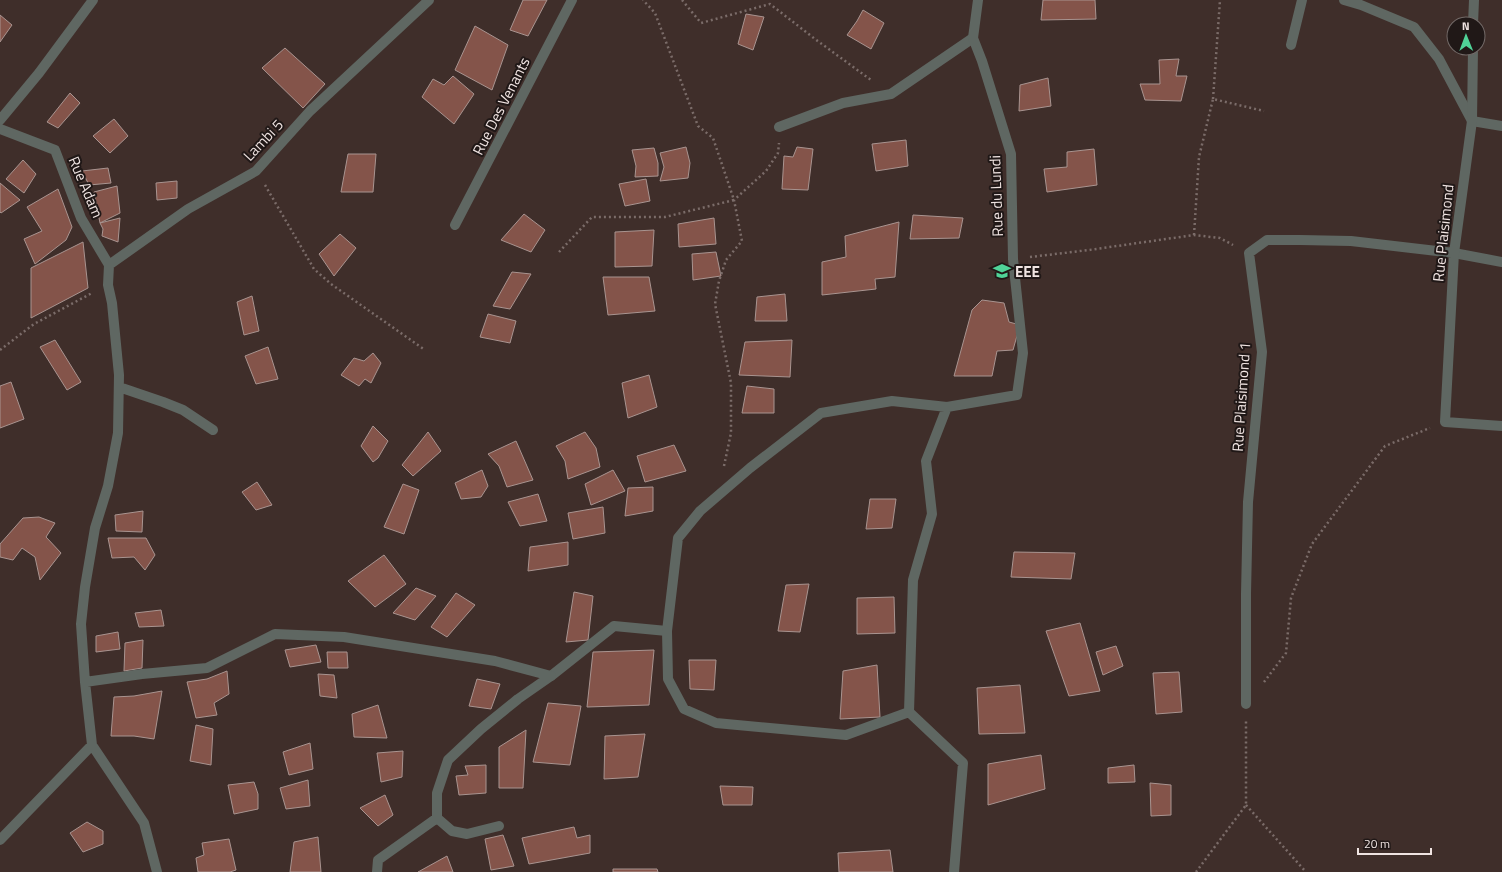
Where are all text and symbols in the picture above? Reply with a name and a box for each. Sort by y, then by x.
north arrow [1446,16,1486,56]
text: N [1462,18,1470,34]
street label: Rue Des Venants [466,53,536,159]
street label: Lambi 5 [237,114,289,166]
street label: Rue Adam [63,153,109,221]
street label: Rue du Lundi [983,155,1009,237]
street label: Rue Plaisimond [1426,183,1460,283]
place label: EEE [1015,260,1040,283]
school or university icon: EEE [992,261,1012,281]
street label: Rue Plaisimond 1 [1226,342,1256,452]
scale bar [1358,830,1431,856]
text: 20 m [1364,834,1390,853]

